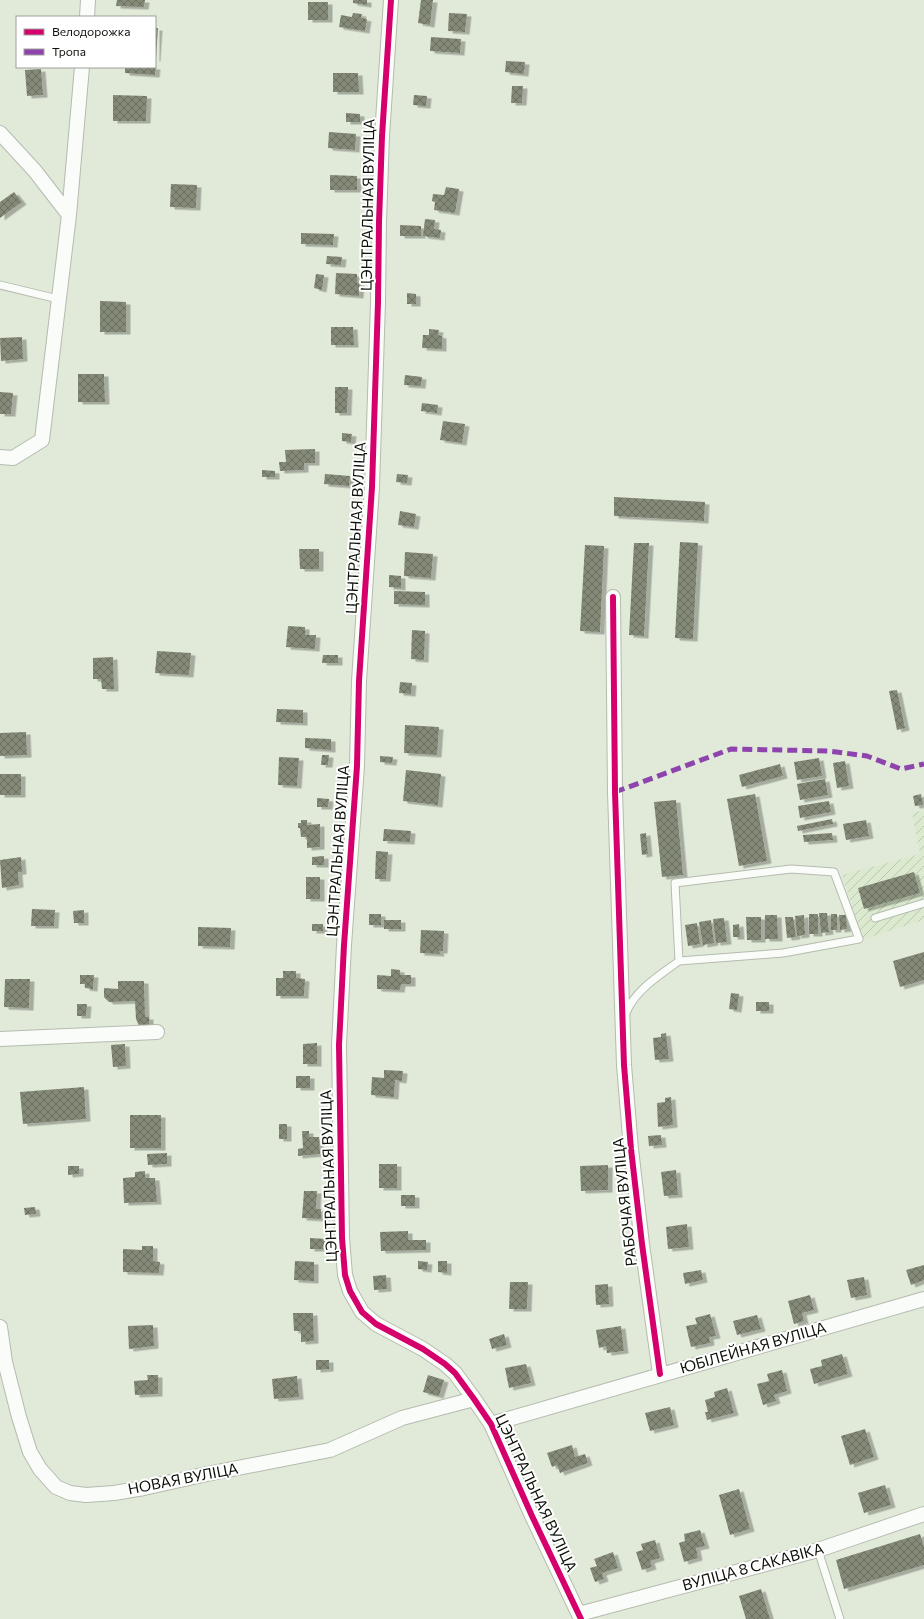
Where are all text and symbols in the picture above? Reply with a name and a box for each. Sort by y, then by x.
legend [16,16,156,68]
text: Велодорожка [52,24,130,38]
text: Тропа [52,44,86,58]
street label: ЦЭНТРАЛЬНАЯ ВУЛІЦА [356,119,378,291]
street label: ЦЭНТРАЛЬНАЯ ВУЛІЦА [342,441,368,614]
street label: ЦЭНТРАЛЬНАЯ ВУЛІЦА [322,764,352,937]
street label: ЦЭНТРАЛЬНАЯ ВУЛІЦА [316,1090,340,1262]
street label: РАБОЧАЯ ВУЛІЦА [608,1137,640,1267]
street label: ЮБІЛЕЙНАЯ ВУЛІЦА [678,1318,828,1377]
street label: ЦЭНТРАЛЬНАЯ ВУЛІЦА [492,1411,581,1574]
street label: НОВАЯ ВУЛІЦА [126,1459,239,1498]
street label: ВУЛІЦА 8 САКАВІКА [680,1538,825,1594]

